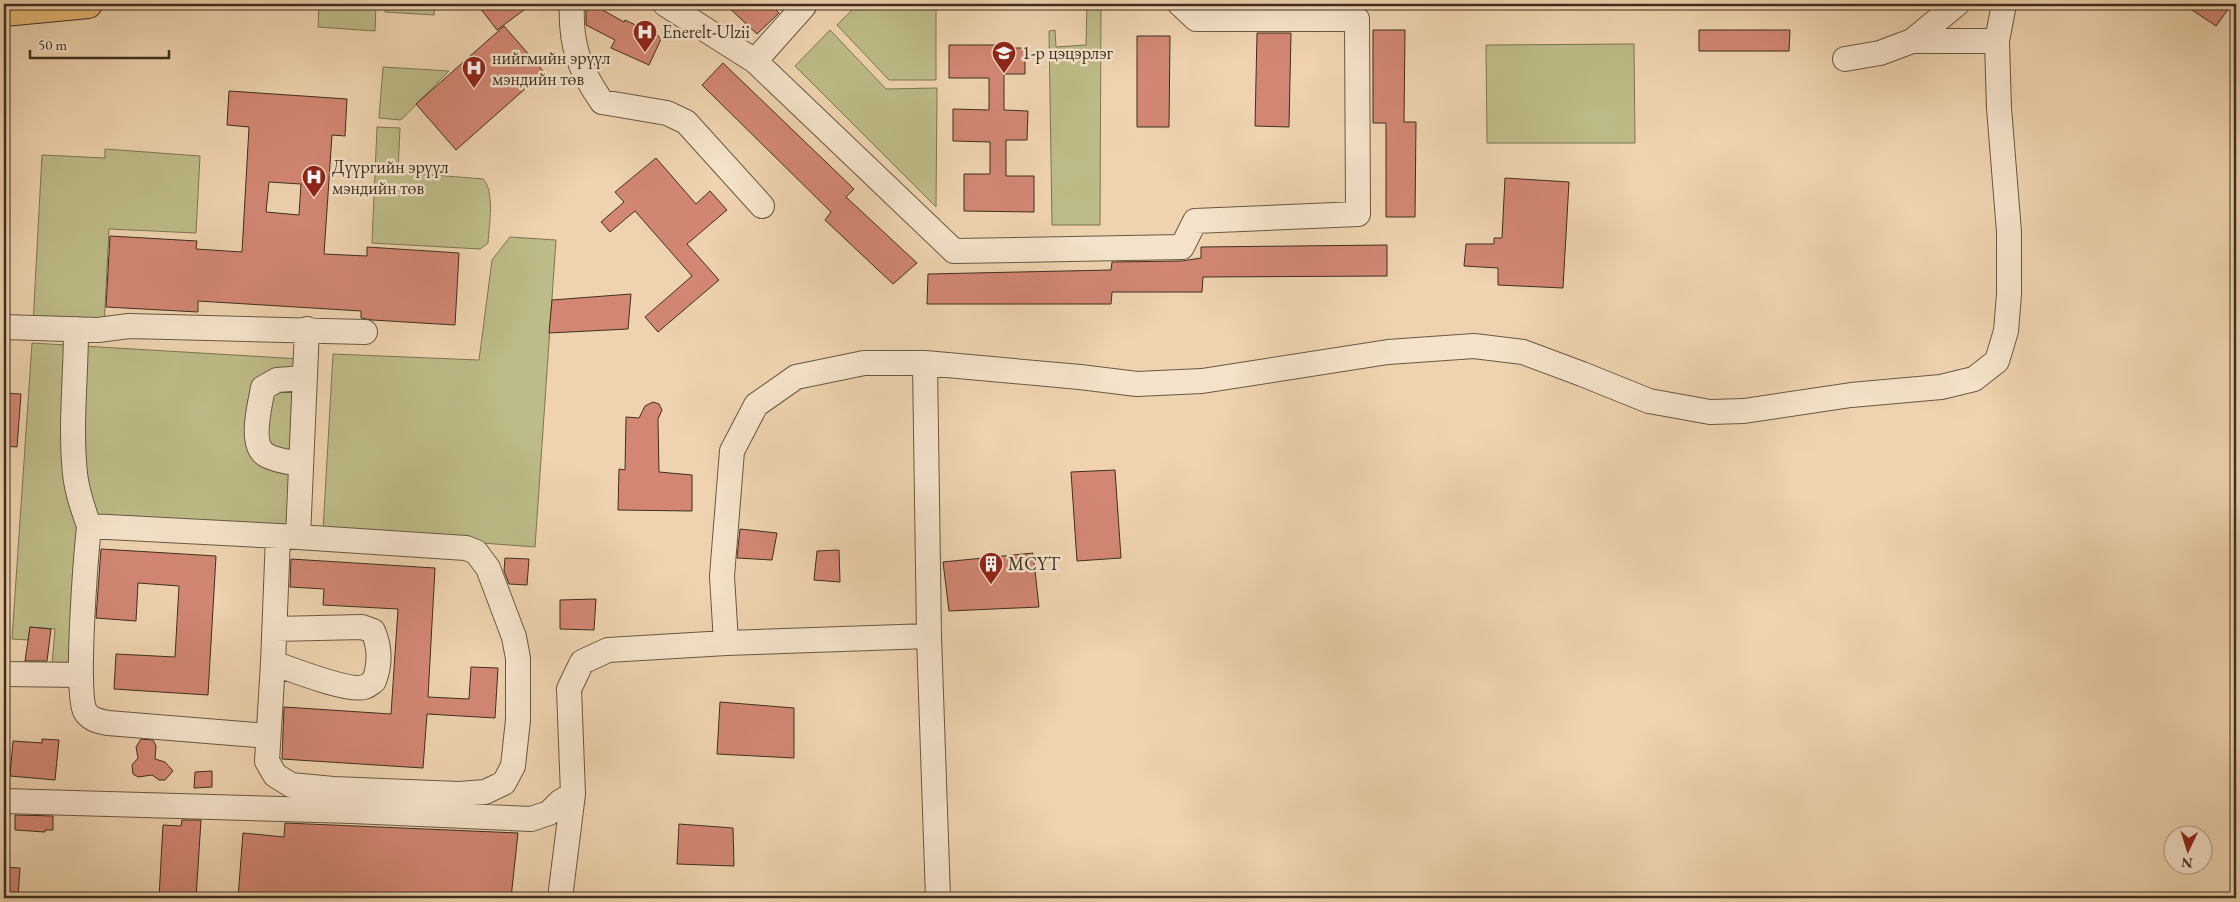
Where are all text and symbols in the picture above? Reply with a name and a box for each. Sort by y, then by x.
hospital icon: Enerelt-Ulzii [632,19,658,53]
place label: Enerelt-Ulzii [662,20,750,43]
scale bar [30,28,169,60]
text: 50 m [38,35,67,54]
school or university icon: 1-р цэцэрлэг [991,40,1017,74]
place label: 1-р цэцэрлэг [1022,41,1114,64]
place label: нийгмийн эрүүл мэндийн төв [492,46,611,90]
hospital icon: нийгмийн эрүүл мэндийн төв [461,55,487,89]
place label: Дүүргийн эрүүл мэндийн төв [332,155,449,199]
hospital icon: Дүүргийн эрүүл мэндийн төв [301,164,327,198]
building icon: МСҮТ [978,551,1004,585]
place label: МСҮТ [1008,552,1061,575]
north arrow [2162,824,2212,874]
text: N [2180,854,2193,872]

